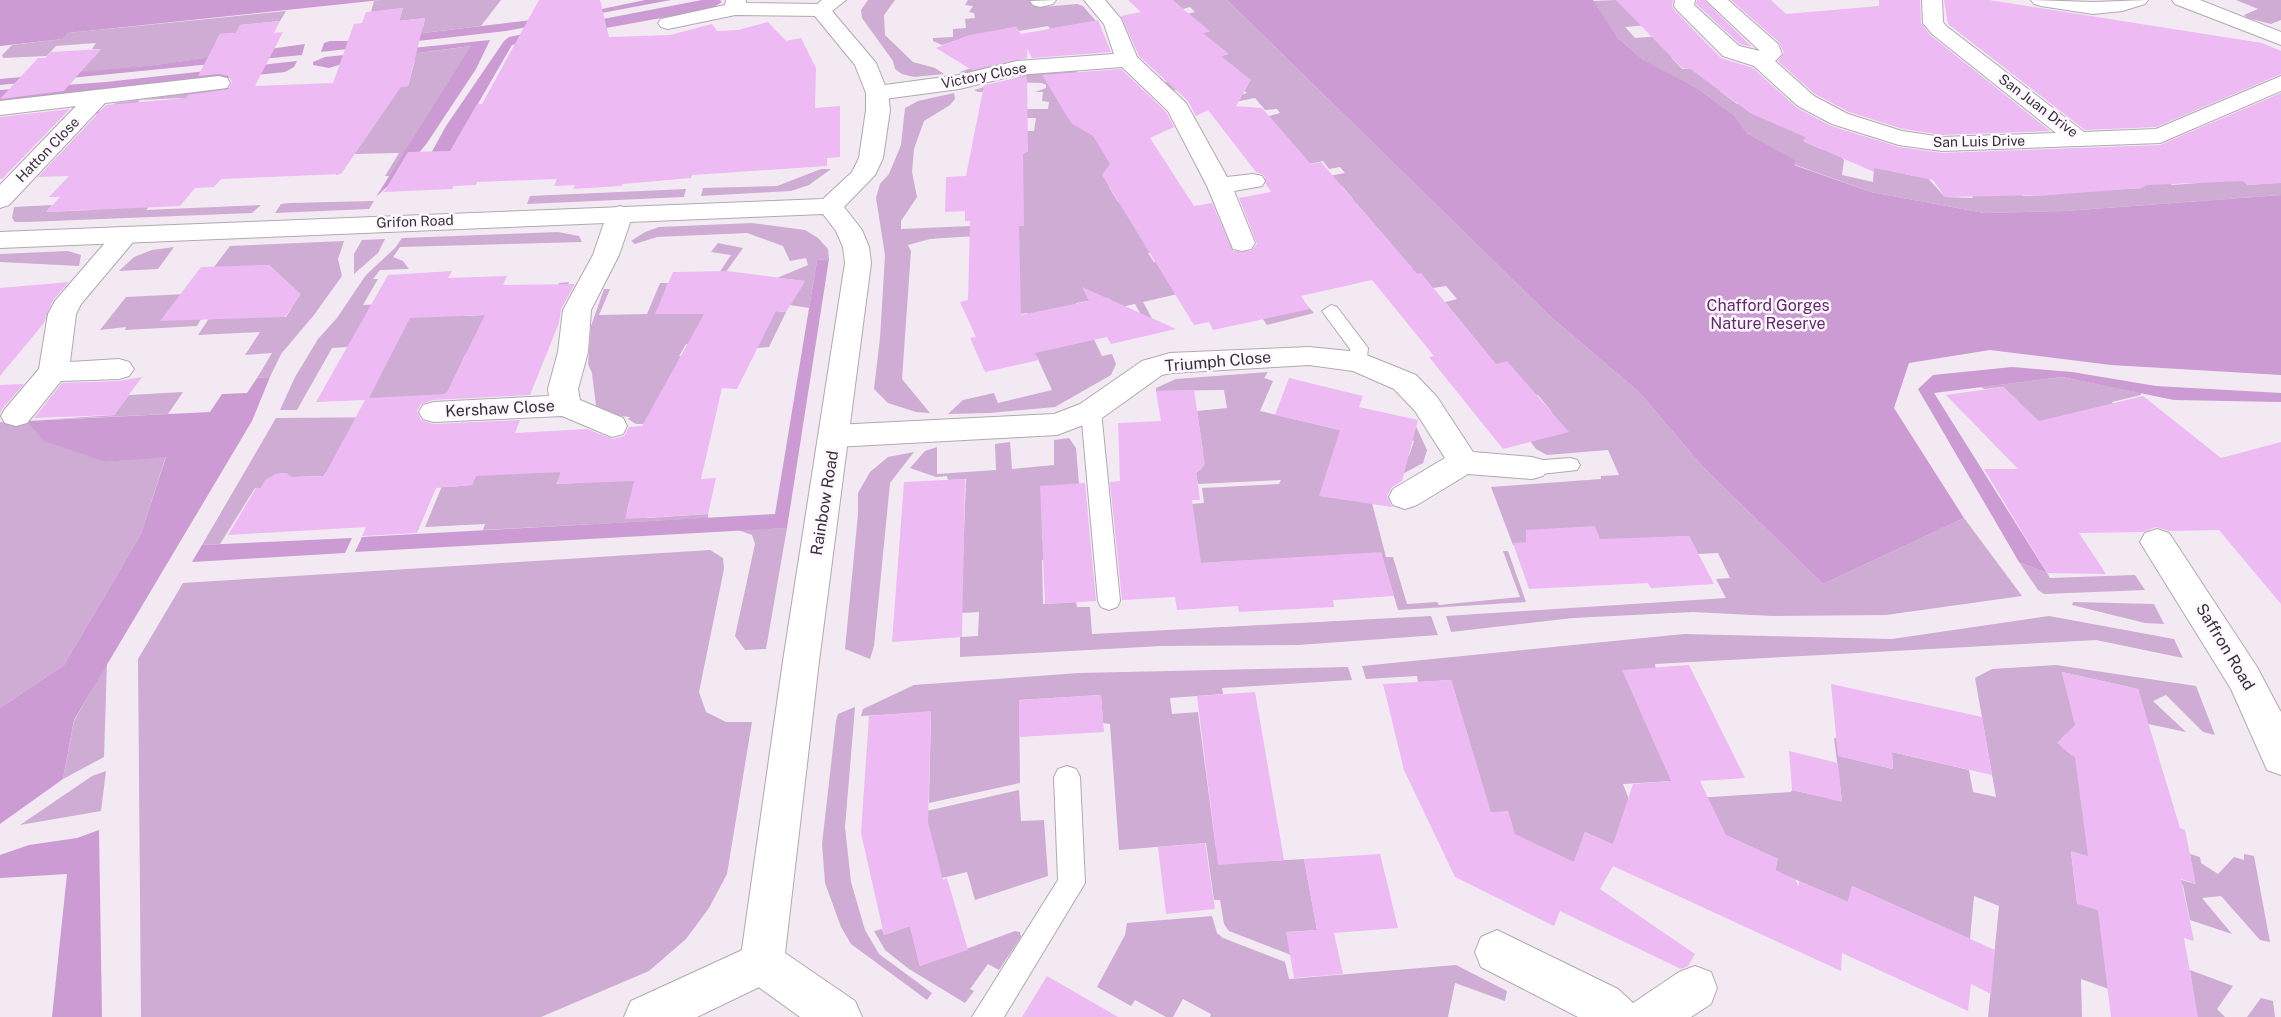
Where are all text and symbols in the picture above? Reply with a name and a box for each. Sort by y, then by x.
street label: Victory Close [940,60,1028,92]
street label: San Juan Drive [1995,71,2081,141]
street label: Hatton Close [13,114,83,186]
street label: San Luis Drive [1933,133,2025,151]
street label: Grifon Road [376,212,454,232]
park label: Chafford Gorges Nature Reserve [1706,296,1830,334]
street label: Triumph Close [1164,348,1272,376]
street label: Kershaw Close [445,397,555,421]
street label: Rainbow Road [807,449,843,557]
street label: Saffron Road [2192,600,2258,694]

